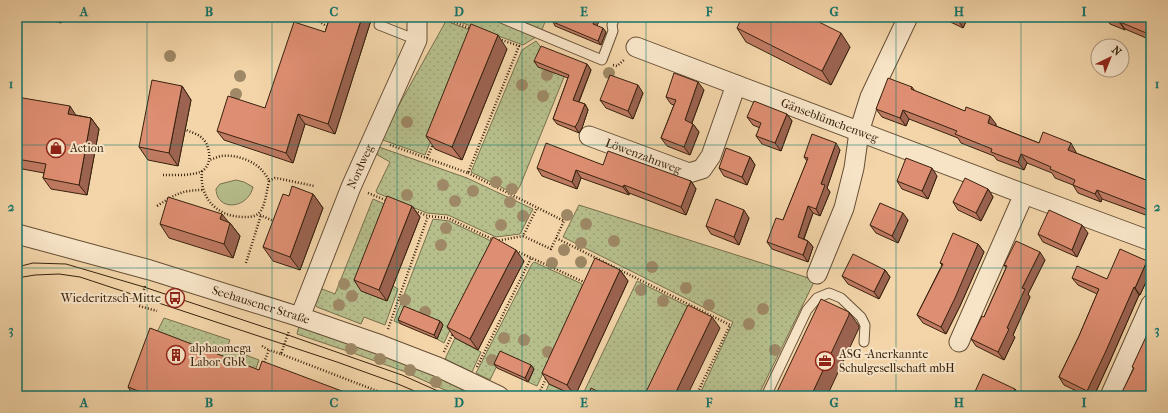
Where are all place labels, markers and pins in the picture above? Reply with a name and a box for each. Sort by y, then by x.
shop icon: Action [45,137,67,159]
place label: Action [69,141,104,155]
bus stop icon: Wiederitzsch-Mitte [164,287,186,309]
place label: Wiederitzsch-Mitte [60,291,161,305]
place label: alphaomega Labor GbR [190,341,252,369]
building icon: alphaomega Labor GbR [165,344,187,366]
place label: ASG -Anerkannte Schulgesellschaft mbH [838,347,955,375]
office icon: ASG -Anerkannte Schulgesellschaft mbH [814,350,836,372]

